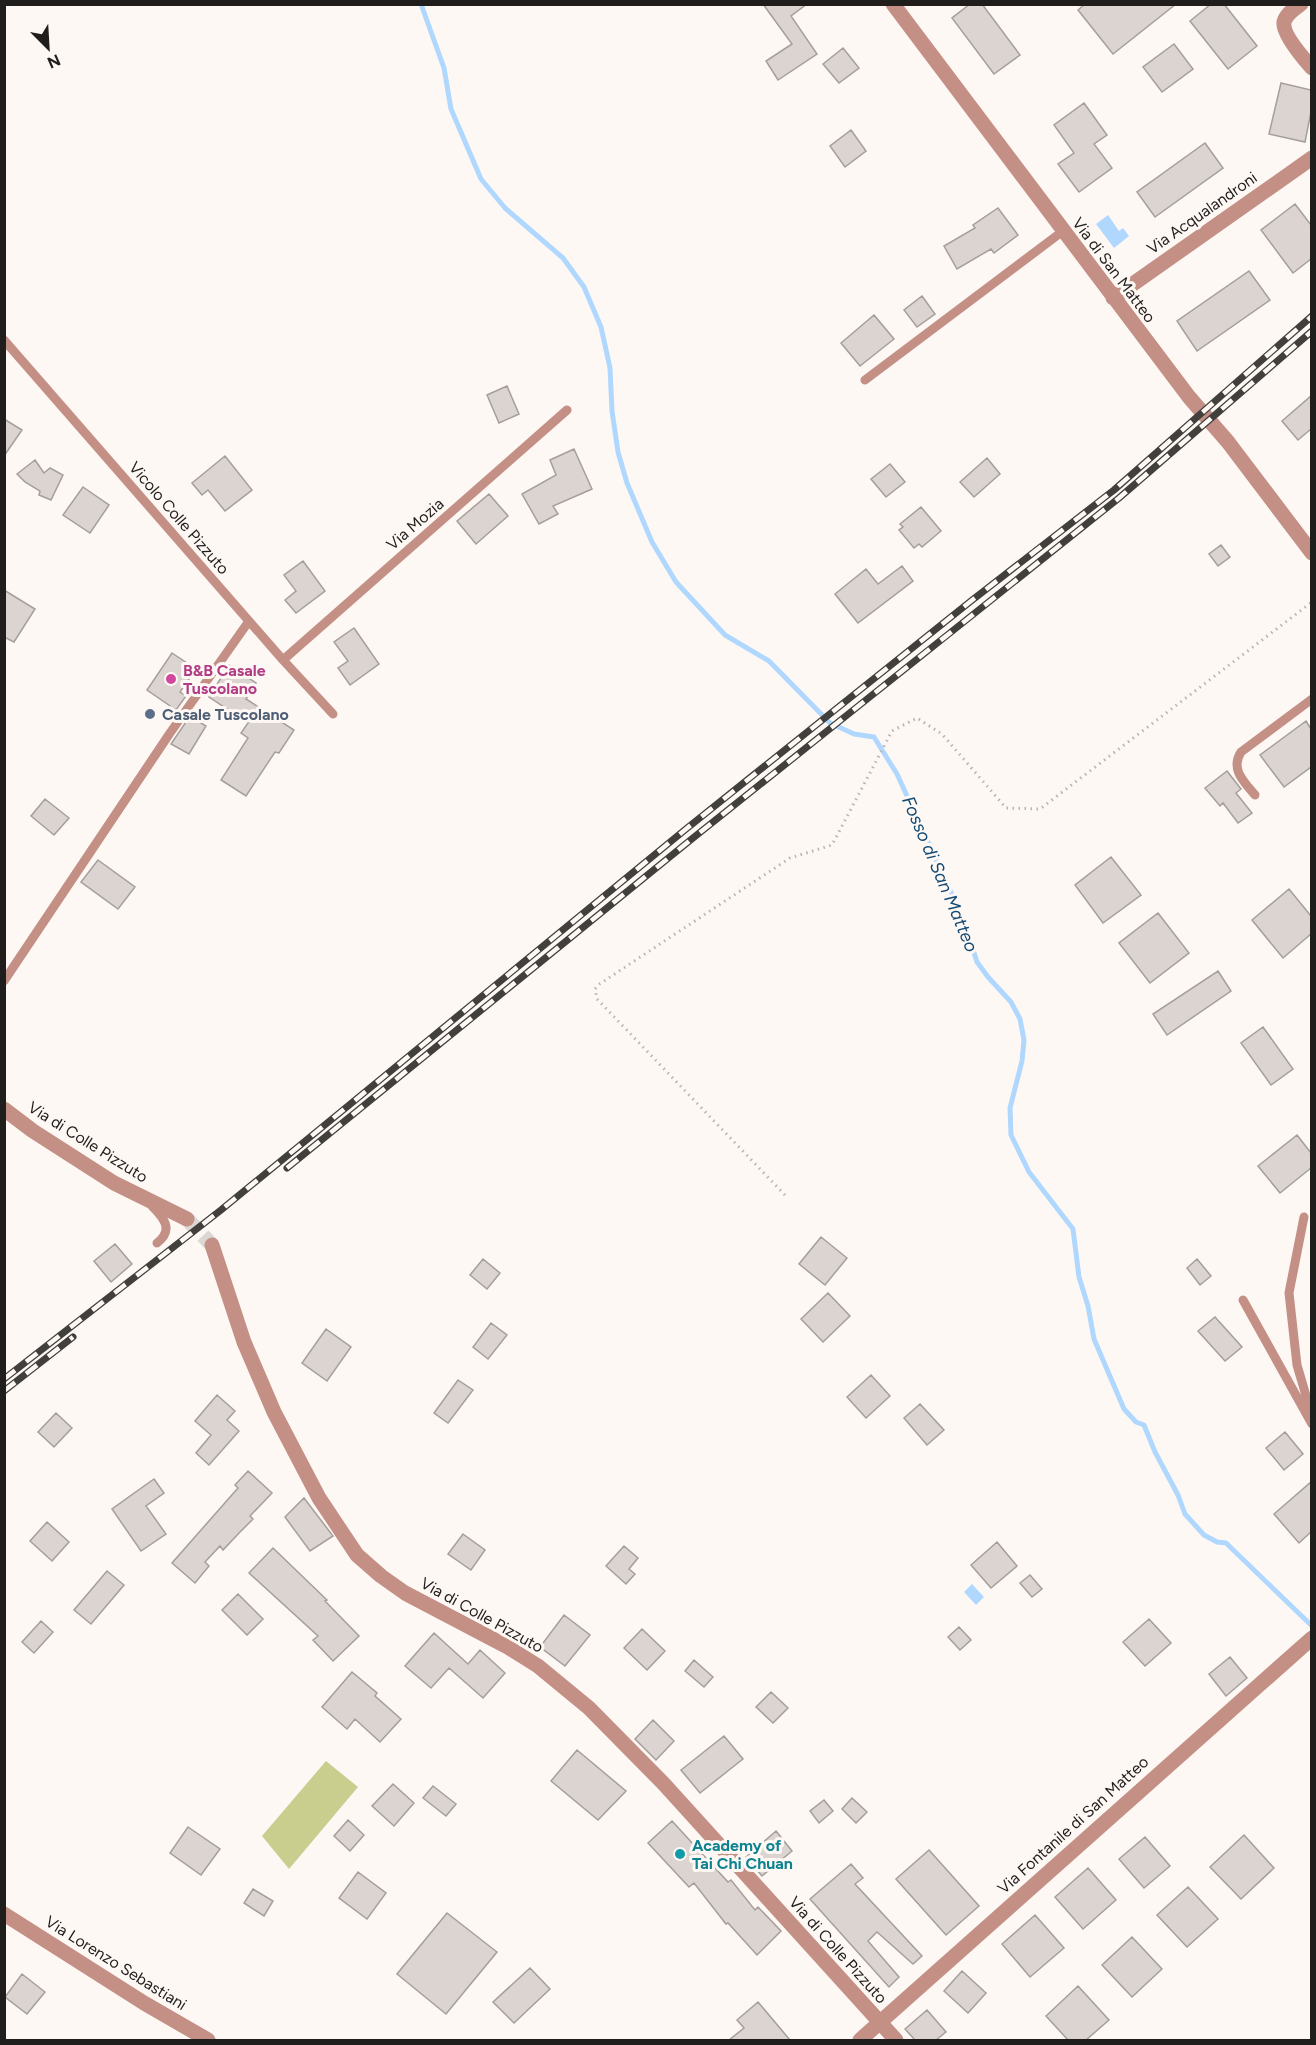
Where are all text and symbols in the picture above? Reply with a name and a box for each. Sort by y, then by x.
north arrow [18,18,78,78]
text: N [44,50,63,72]
street label: Via Acqualandroni [1143,168,1261,258]
street label: Via di San Matteo [1068,214,1160,326]
street label: Vicolo Colle Pizzuto [125,458,233,578]
street label: Via Mozia [383,494,447,554]
place label: B&B Casale Tuscolano [183,661,266,698]
marker: B&B Casale Tuscolano [164,672,178,686]
place label: Casale Tuscolano [162,705,289,724]
marker: Casale Tuscolano [143,707,157,721]
water label: Fosso di San Matteo [897,793,983,955]
street label: Via di Colle Pizzuto [25,1098,151,1186]
street label: Via di Colle Pizzuto [417,1573,547,1657]
street label: Via Fontanile di San Matteo [994,1752,1152,1898]
place label: Academy of Tai Chi Chuan [692,1836,793,1873]
marker: Academy of Tai Chi Chuan [673,1847,687,1861]
street label: Via di Colle Pizzuto [785,1893,891,2007]
street label: Via Lorenzo Sebastiani [42,1912,190,2014]

